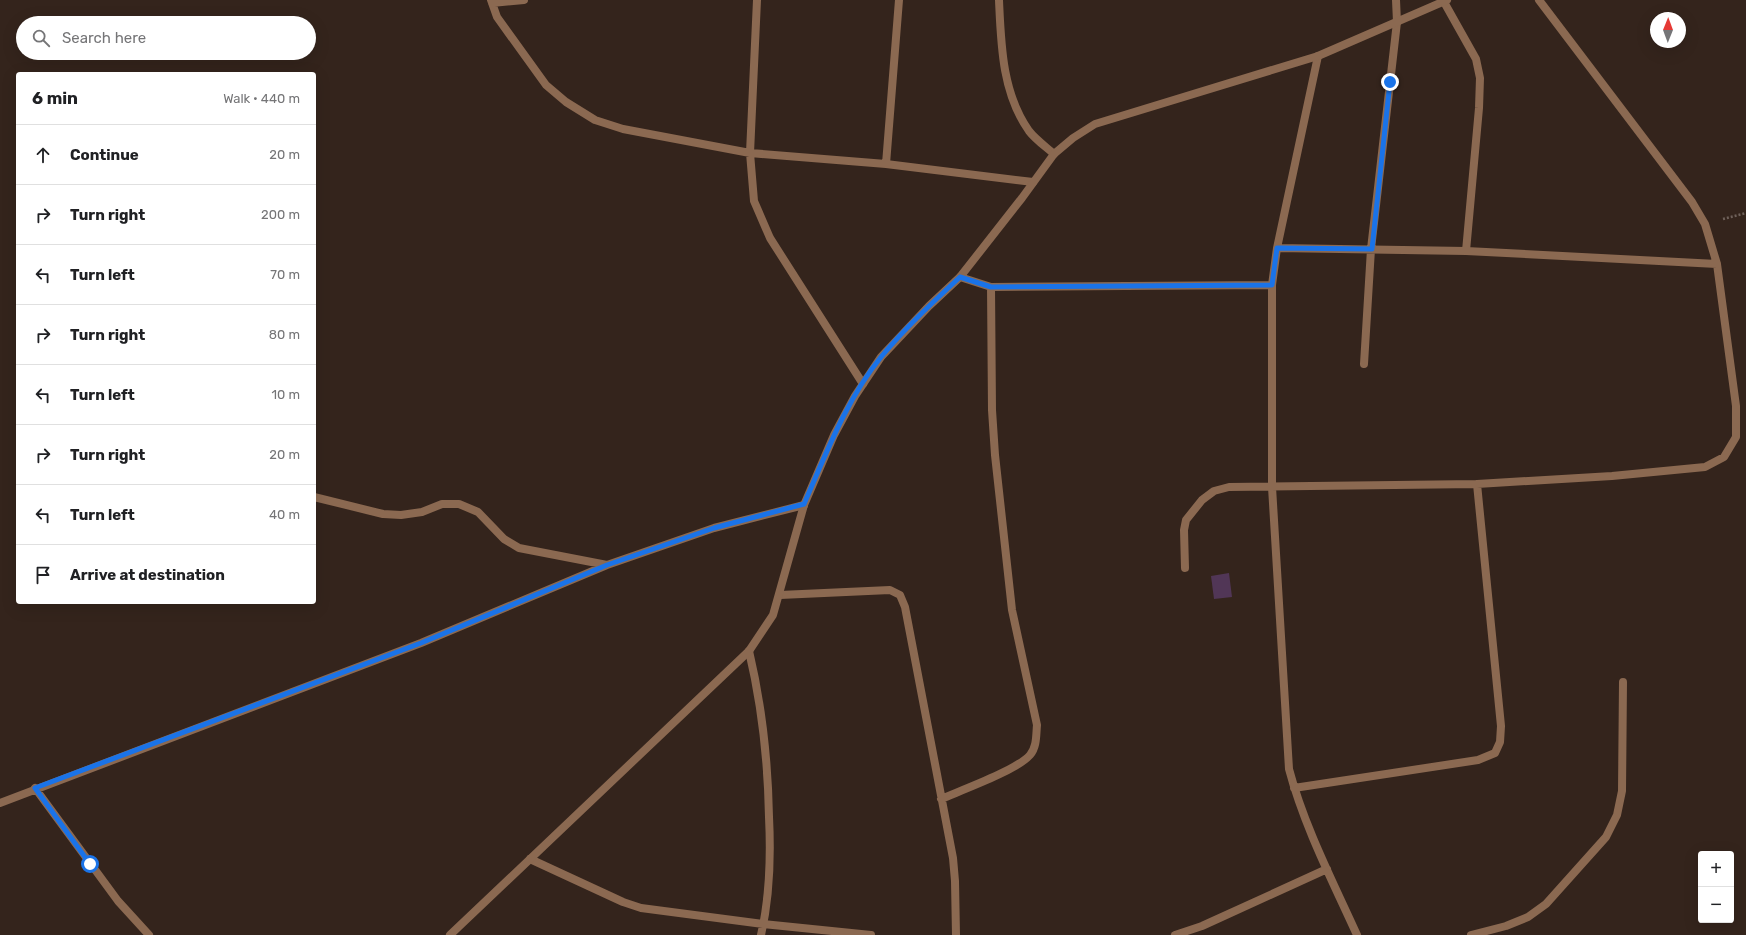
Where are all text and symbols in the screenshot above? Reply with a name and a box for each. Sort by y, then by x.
north arrow [1650,12,1686,48]
search box [16,16,316,60]
icon: search [30,27,52,49]
text: Search here [62,29,146,47]
route end [1381,73,1399,91]
text: 6 min [32,88,78,108]
text: Walk · 440 m [223,91,300,106]
icon: ahead [32,144,54,166]
text: Continue [70,146,139,164]
text: 20 m [269,147,300,162]
icon: right [32,204,54,226]
text: Turn right [70,206,145,224]
text: 200 m [261,207,300,222]
icon: left [32,264,54,286]
text: Turn left [70,266,135,284]
text: 70 m [270,267,300,282]
icon: right [32,324,54,346]
text: Turn right [70,326,145,344]
text: 80 m [269,327,300,342]
icon: left [32,384,54,406]
text: Turn left [70,386,135,404]
text: 10 m [271,387,300,402]
icon: right [32,444,54,466]
text: Turn right [70,446,145,464]
text: 20 m [269,447,300,462]
icon: left [32,504,54,526]
text: Turn left [70,506,135,524]
text: 40 m [269,507,300,522]
icon: arrive [32,564,54,586]
text: Arrive at destination [70,566,225,584]
map controls [1698,851,1734,923]
button: + [1698,851,1734,887]
route start [81,855,99,873]
button: − [1698,887,1734,923]

